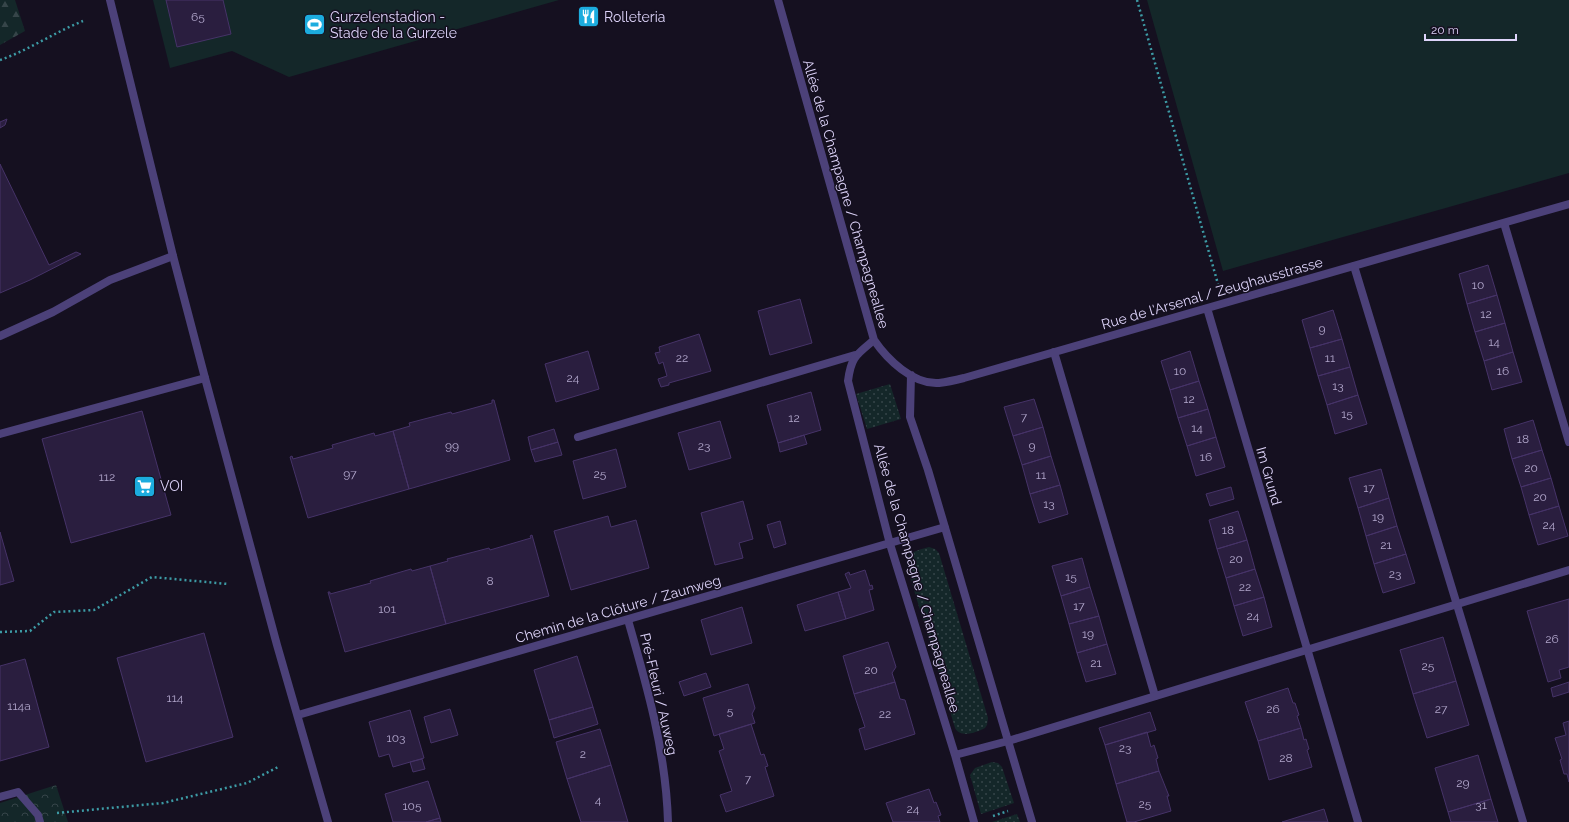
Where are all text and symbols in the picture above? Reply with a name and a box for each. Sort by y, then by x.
restaurant icon: Rolleteria [576,4,602,30]
place label: Gurzelenstadion - Stade de la Gurzele [330,9,457,41]
place label: Rolleteria [604,9,665,25]
house number: 65 [191,10,205,24]
sports icon: Gurzelenstadion - Stade de la Gurzele [302,12,328,38]
scale bar [1425,16,1516,42]
text: 20 m [1431,23,1459,37]
street label: Allée de la Champagne / Champagneallee [800,58,892,330]
street label: Rue de l'Arsenal / Zeughausstrasse [1099,254,1325,332]
house number: 10 [1472,278,1484,292]
house number: 12 [1480,307,1492,321]
house number: 9 [1318,322,1326,336]
house number: 14 [1488,335,1500,349]
house number: 22 [676,351,688,365]
house number: 11 [1325,351,1335,365]
house number: 10 [1174,364,1186,378]
house number: 16 [1497,364,1509,378]
house number: 24 [567,371,580,385]
house number: 13 [1332,379,1344,393]
house number: 12 [1183,392,1195,406]
house number: 15 [1341,407,1353,421]
house number: 7 [1021,410,1028,424]
house number: 12 [788,411,800,425]
house number: 14 [1191,421,1203,435]
house number: 18 [1517,432,1529,446]
house number: 99 [445,439,459,453]
house number: 23 [698,439,710,453]
house number: 9 [1028,439,1036,453]
street label: Allée de la Champagne / Champagneallee [871,442,963,714]
street label: Im Grund [1253,445,1285,507]
house number: 16 [1200,450,1212,464]
house number: 20 [1524,461,1538,475]
house number: 97 [343,467,357,481]
house number: 25 [594,467,607,481]
house number: 11 [1036,468,1046,482]
house number: 112 [99,470,115,484]
supermarket icon: VOI [131,473,157,499]
place label: VOI [160,478,183,494]
house number: 17 [1363,481,1375,495]
house number: 20 [1533,490,1547,504]
house number: 13 [1043,497,1055,511]
house number: 19 [1372,510,1384,524]
house number: 24 [1543,518,1556,532]
house number: 18 [1222,523,1234,537]
house number: 21 [1380,538,1392,552]
house number: 20 [1229,552,1243,566]
house number: 23 [1389,567,1401,581]
house number: 15 [1065,570,1077,584]
street label: Chemin de la Clôture / Zaunweg [513,572,723,646]
house number: 8 [486,574,494,588]
house number: 22 [1239,580,1251,594]
house number: 17 [1073,599,1085,613]
house number: 101 [378,602,396,616]
house number: 24 [1247,609,1260,623]
house number: 19 [1082,627,1094,641]
street label: Pré-Fleuri / Auweg [637,631,681,757]
house number: 26 [1545,632,1559,646]
house number: 21 [1090,656,1102,670]
house number: 25 [1422,659,1435,673]
house number: 20 [864,663,878,677]
house number: 114 [167,691,184,705]
house number: 114a [7,699,31,713]
house number: 26 [1266,702,1280,716]
house number: 27 [1435,702,1448,716]
house number: 5 [727,704,734,718]
house number: 22 [879,707,891,721]
house number: 103 [387,731,405,745]
house number: 23 [1119,741,1131,755]
house number: 2 [580,747,586,761]
house number: 28 [1279,751,1293,765]
house number: 7 [745,772,752,786]
house number: 29 [1456,776,1470,790]
house number: 4 [595,793,602,807]
house number: 25 [1139,797,1152,811]
house number: 31 [1475,798,1487,812]
house number: 105 [402,799,422,813]
house number: 24 [907,802,920,816]

